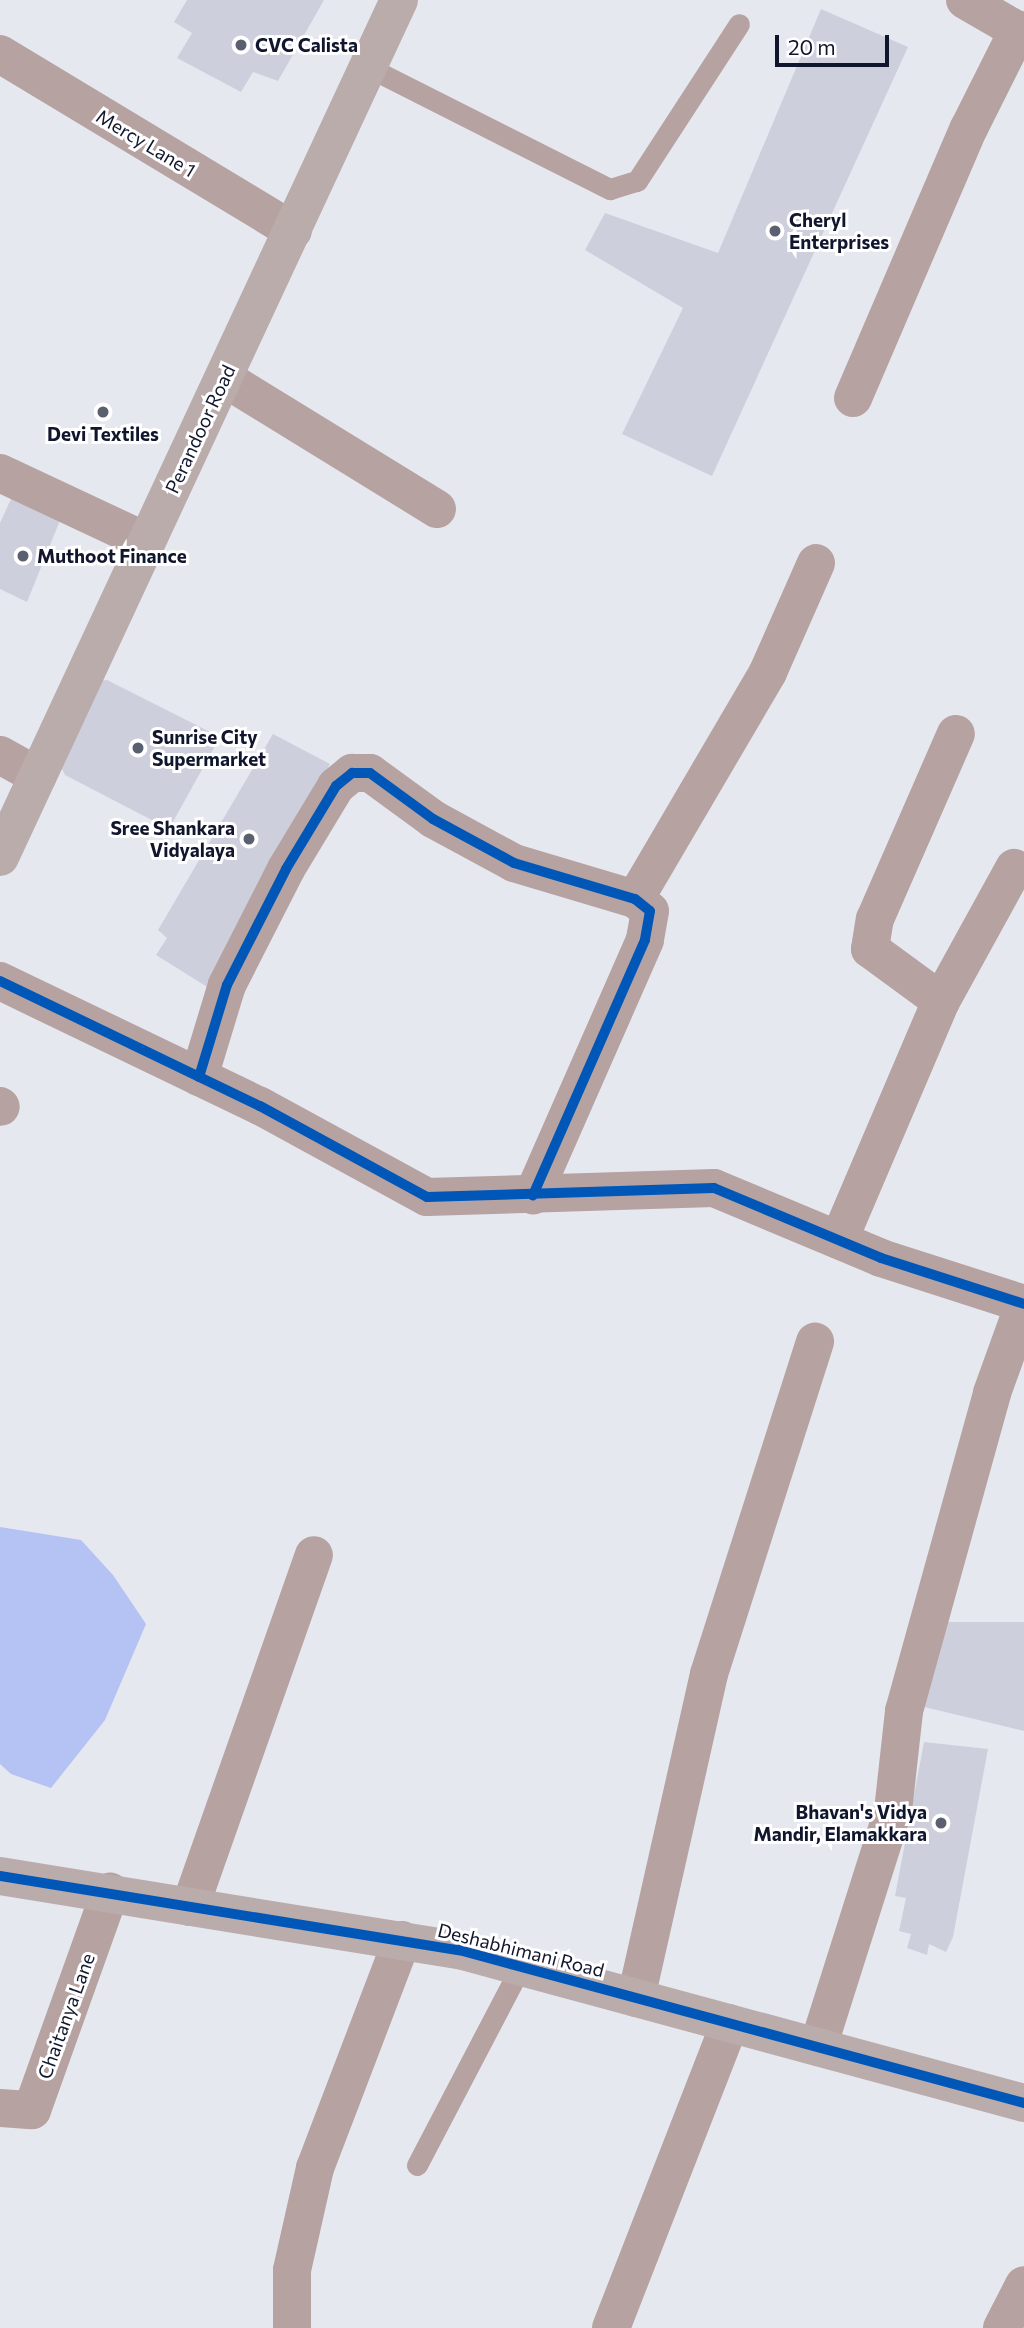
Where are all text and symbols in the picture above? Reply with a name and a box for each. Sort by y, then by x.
scale bar [779,21,893,65]
place label: CVC Calista [255,34,358,56]
text: 20 m [788,34,836,59]
marker: CVC Calista [233,37,249,53]
street label: Mercy Lane 1 [92,104,200,182]
place label: Cheryl Enterprises [789,209,889,253]
marker: Cheryl Enterprises [767,223,783,239]
street label: Perandoor Road [160,361,240,497]
marker: Devi Textiles [95,404,111,420]
place label: Devi Textiles [47,423,159,445]
place label: Muthoot Finance [37,545,187,567]
marker: Muthoot Finance [15,548,31,564]
place label: Sunrise City Supermarket [152,726,266,770]
marker: Sunrise City Supermarket [130,740,146,756]
place label: Sree Shankara Vidyalaya [110,817,235,861]
marker: Sree Shankara Vidyalaya [241,831,257,847]
place label: Bhavan's Vidya Mandir, Elamakkara [754,1801,927,1845]
marker: Bhavan's Vidya Mandir, Elamakkara [933,1815,949,1831]
street label: Deshabhimani Road [435,1918,607,1982]
street label: Chaitanya Lane [33,1950,99,2082]

